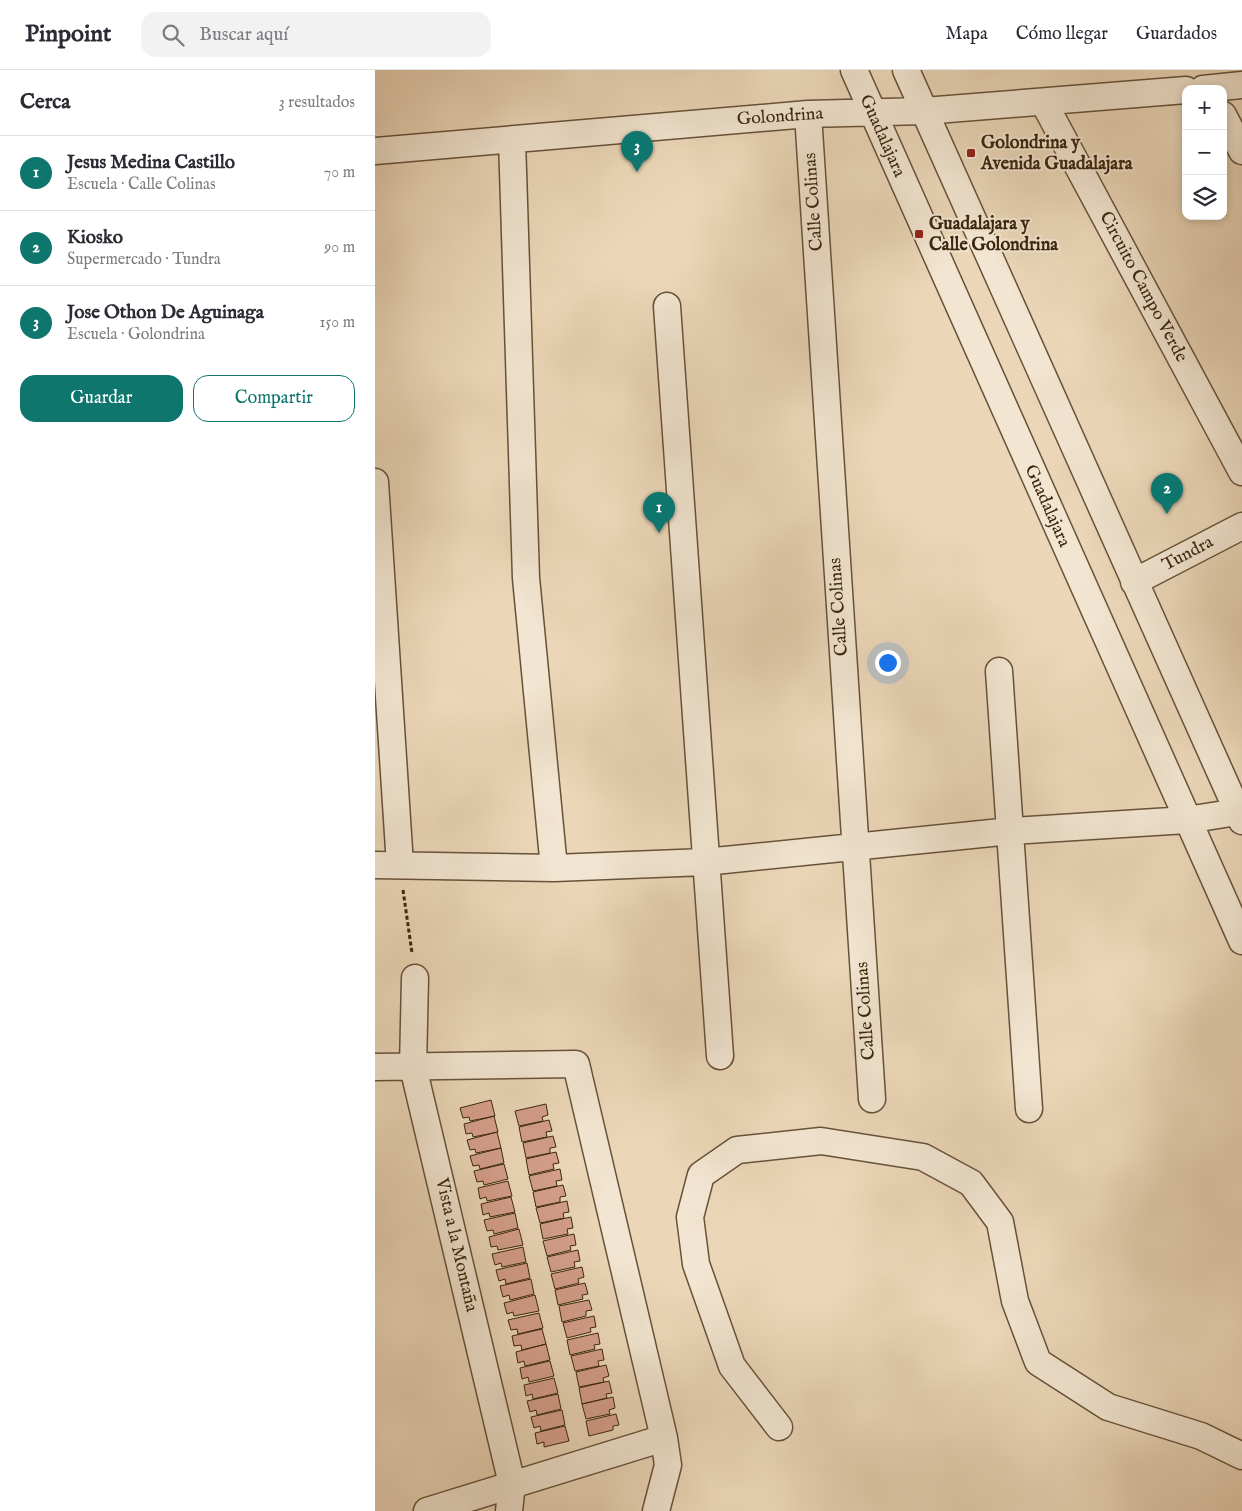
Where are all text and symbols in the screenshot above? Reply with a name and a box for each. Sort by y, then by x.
search box [141,12,491,57]
text: Pinpoint [25,19,111,50]
icon: search [159,21,187,49]
text: Buscar aquí [199,23,288,47]
text: Mapa [945,23,988,46]
text: Cómo llegar [1016,23,1108,46]
text: Guardados [1136,23,1217,46]
map controls [1182,85,1227,220]
button: + [1182,85,1227,130]
text: Cerca [20,89,70,116]
street label: Guadalajara [854,91,910,181]
text: 3 resultados [279,93,355,113]
street label: Golondrina [736,102,824,131]
button: − [1182,130,1227,175]
pin: 3 [621,131,653,172]
place label: Golondrina y Avenida Guadalajara [980,132,1134,176]
marker: Golondrina y Avenida Guadalajara [965,147,977,159]
text: Jesus Medina Castillo [67,151,235,175]
street label: Calle Colinas [799,152,829,252]
text: 1 [33,163,39,183]
text: 70 m [324,163,355,183]
text: Escuela · Calle Colinas [67,175,216,195]
button: layers [1182,175,1227,220]
street label: Circuito Campo Verde [1094,208,1192,366]
place label: Guadalajara y Calle Golondrina [929,213,1059,257]
text: Kiosko [67,226,123,250]
marker: Guadalajara y Calle Golondrina [913,228,925,240]
text: 2 [32,238,40,258]
text: 90 m [324,238,355,258]
text: Supermercado · Tundra [67,250,221,270]
text: Jose Othon De Aguinaga [67,301,264,325]
text: 3 [33,313,39,333]
text: 150 m [320,313,355,333]
text: Escuela · Golondrina [67,325,205,345]
button: Guardar [20,375,183,422]
button: Compartir [193,375,355,422]
street label: Guadalajara [1019,461,1075,551]
pin: 2 [1151,473,1183,514]
pin: 1 [643,492,675,533]
street label: Tundra [1159,531,1218,577]
street label: Calle Colinas [824,557,854,657]
your location [875,650,901,676]
street label: Calle Colinas [851,961,881,1061]
street label: Vista a la Montaña [429,1175,483,1314]

